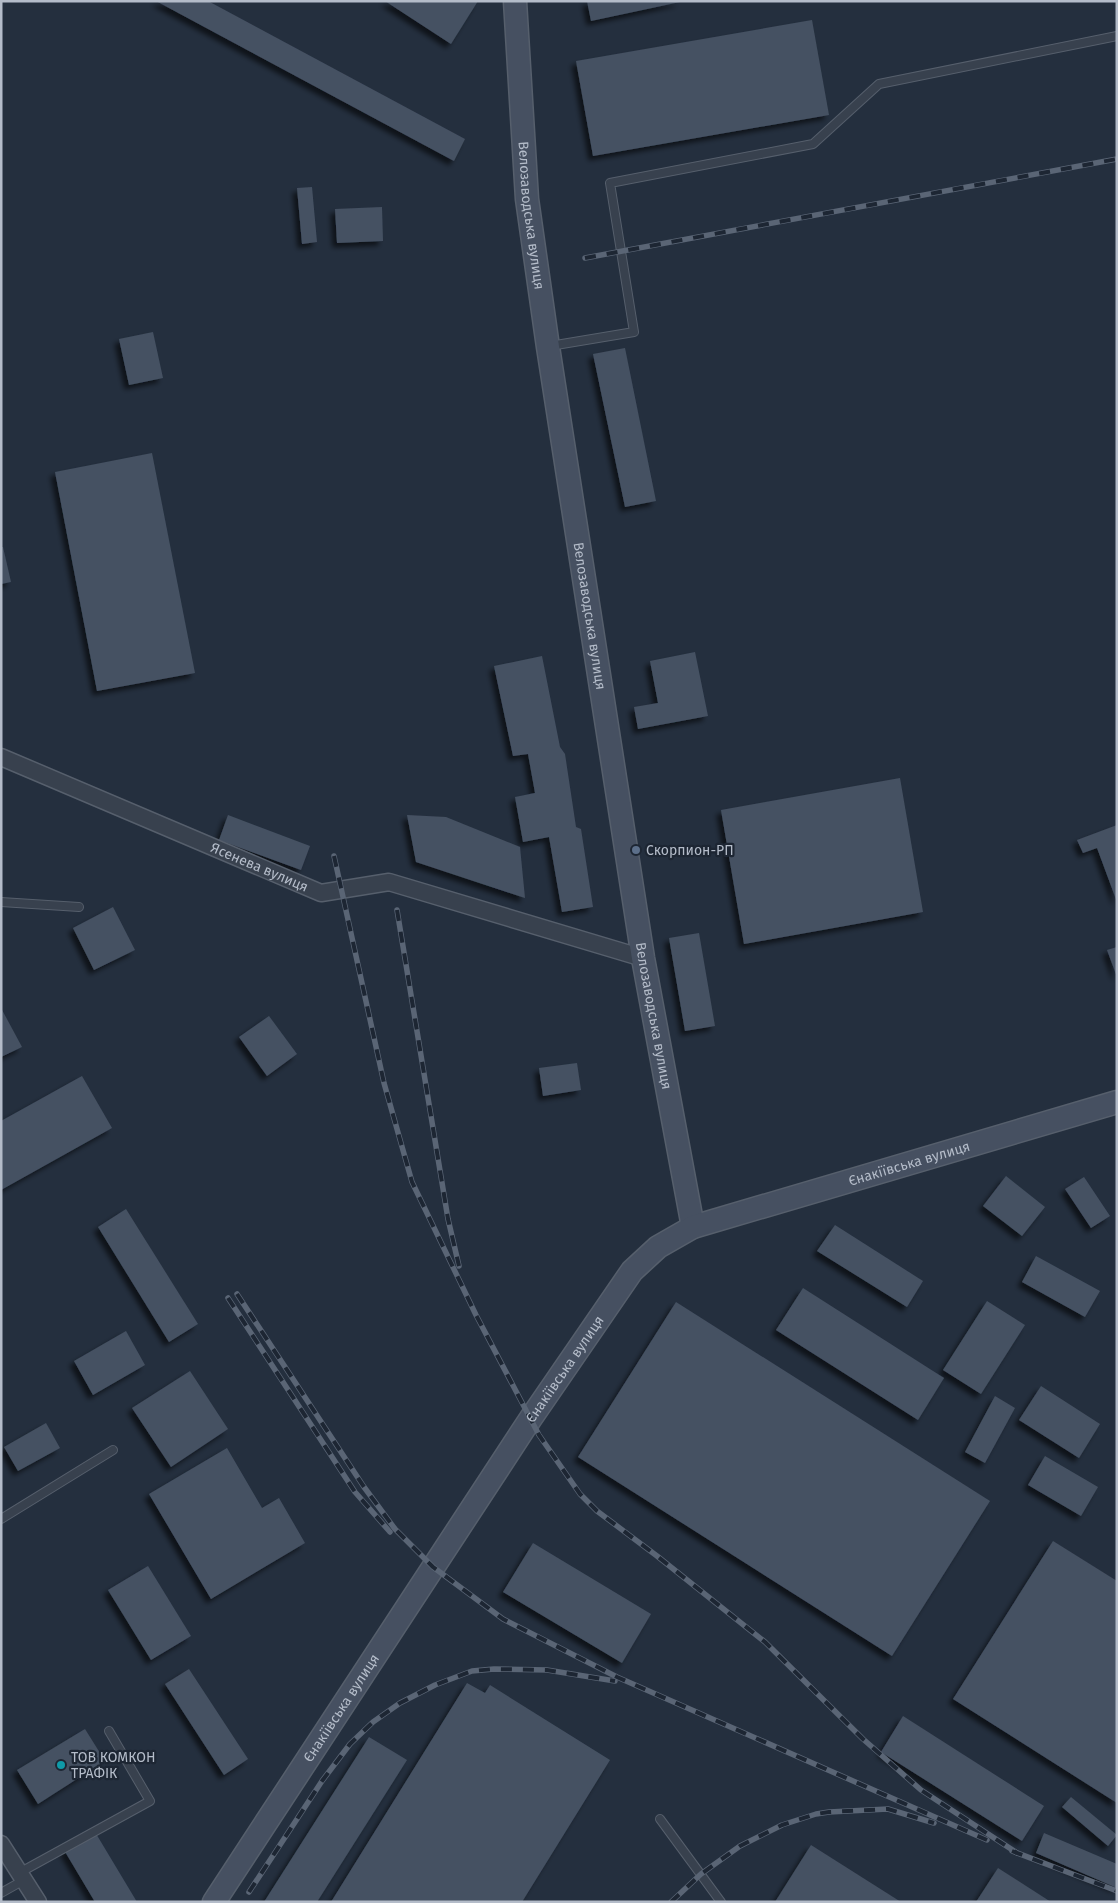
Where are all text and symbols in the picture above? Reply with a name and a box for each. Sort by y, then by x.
street label: Велозаводська вулиця [515,141,548,291]
street label: Велозаводська вулиця [569,541,609,691]
street label: Ясенева вулиця [208,839,311,896]
place label: Скорпион-РП [646,842,734,859]
marker: Скорпион-РП [630,844,642,856]
street label: Велозаводська вулиця [632,941,675,1091]
street label: Єнакіївська вулиця [846,1138,972,1190]
street label: Єнакіївська вулиця [522,1313,608,1426]
street label: Єнакіївська вулиця [300,1651,383,1766]
place label: ТОВ КОМКОН ТРАФІК [71,1749,155,1782]
marker: ТОВ КОМКОН ТРАФІК [55,1759,67,1771]

